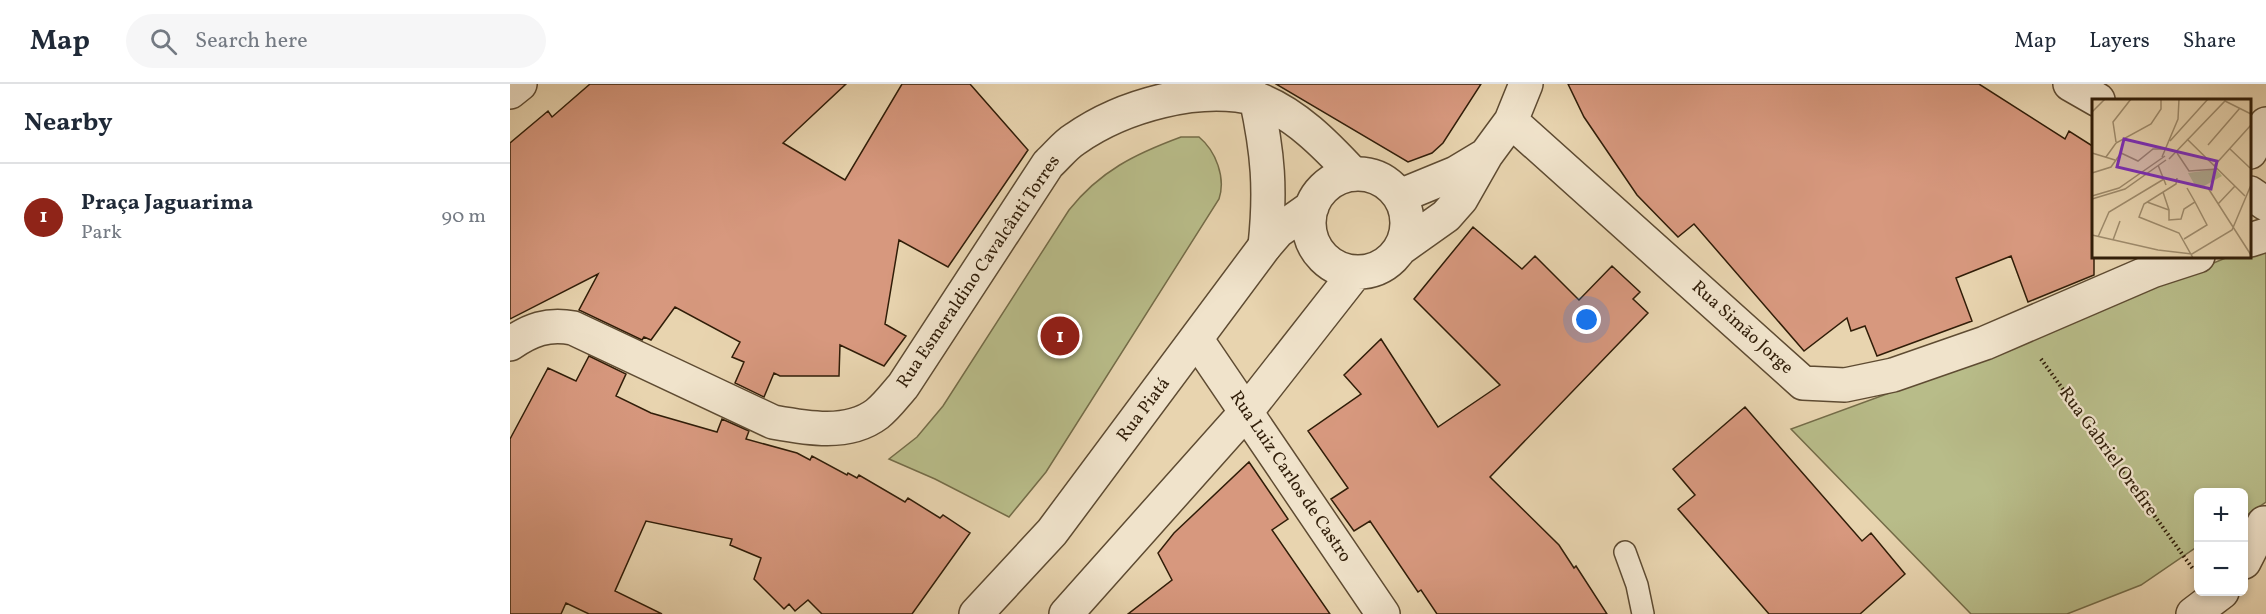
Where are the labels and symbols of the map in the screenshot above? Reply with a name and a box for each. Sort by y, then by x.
inset map [2092,99,2251,258]
street label: Rua Esmeraldino Cavalcânti Torres [891,151,1067,393]
street label: Rua Simão Jorge [1686,275,1798,381]
your location [1572,305,1601,334]
pin: 1 [1040,314,1080,358]
street label: Rua Piatá [1111,373,1177,447]
street label: Rua Gabriel Orefire [2053,382,2163,522]
street label: Rua Luiz Carlos de Castro [1223,386,1357,568]

